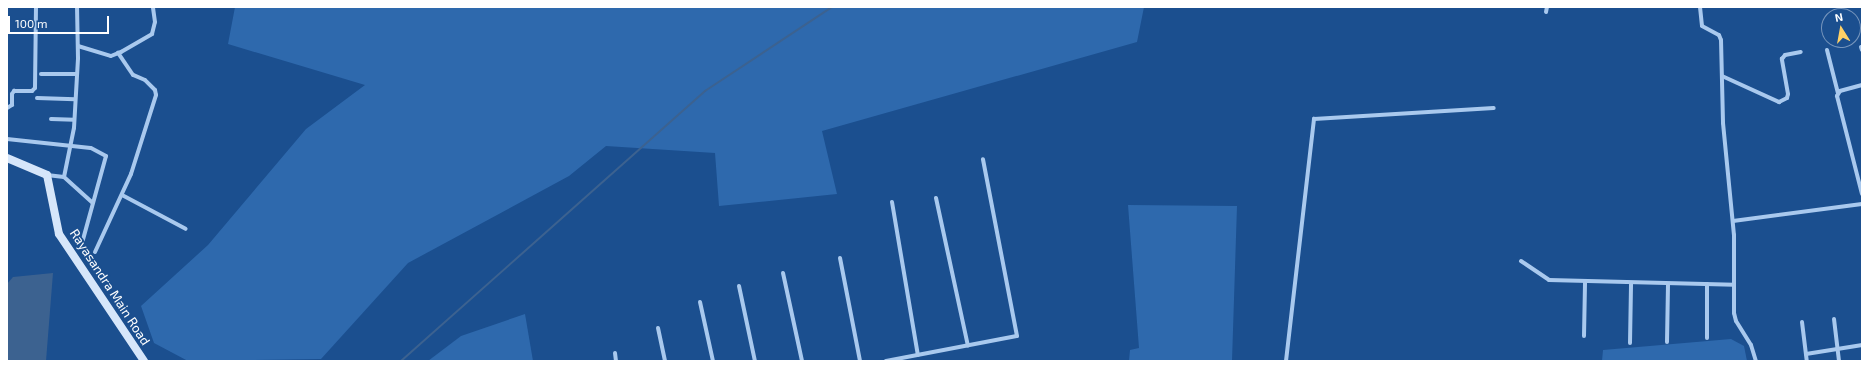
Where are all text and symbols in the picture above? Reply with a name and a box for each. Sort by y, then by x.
scale bar [10,8,111,34]
north arrow [1821,8,1861,48]
text: N [1834,10,1844,24]
text: 100 m [15,16,47,30]
street label: Rayasandra Main Road [67,226,153,348]

